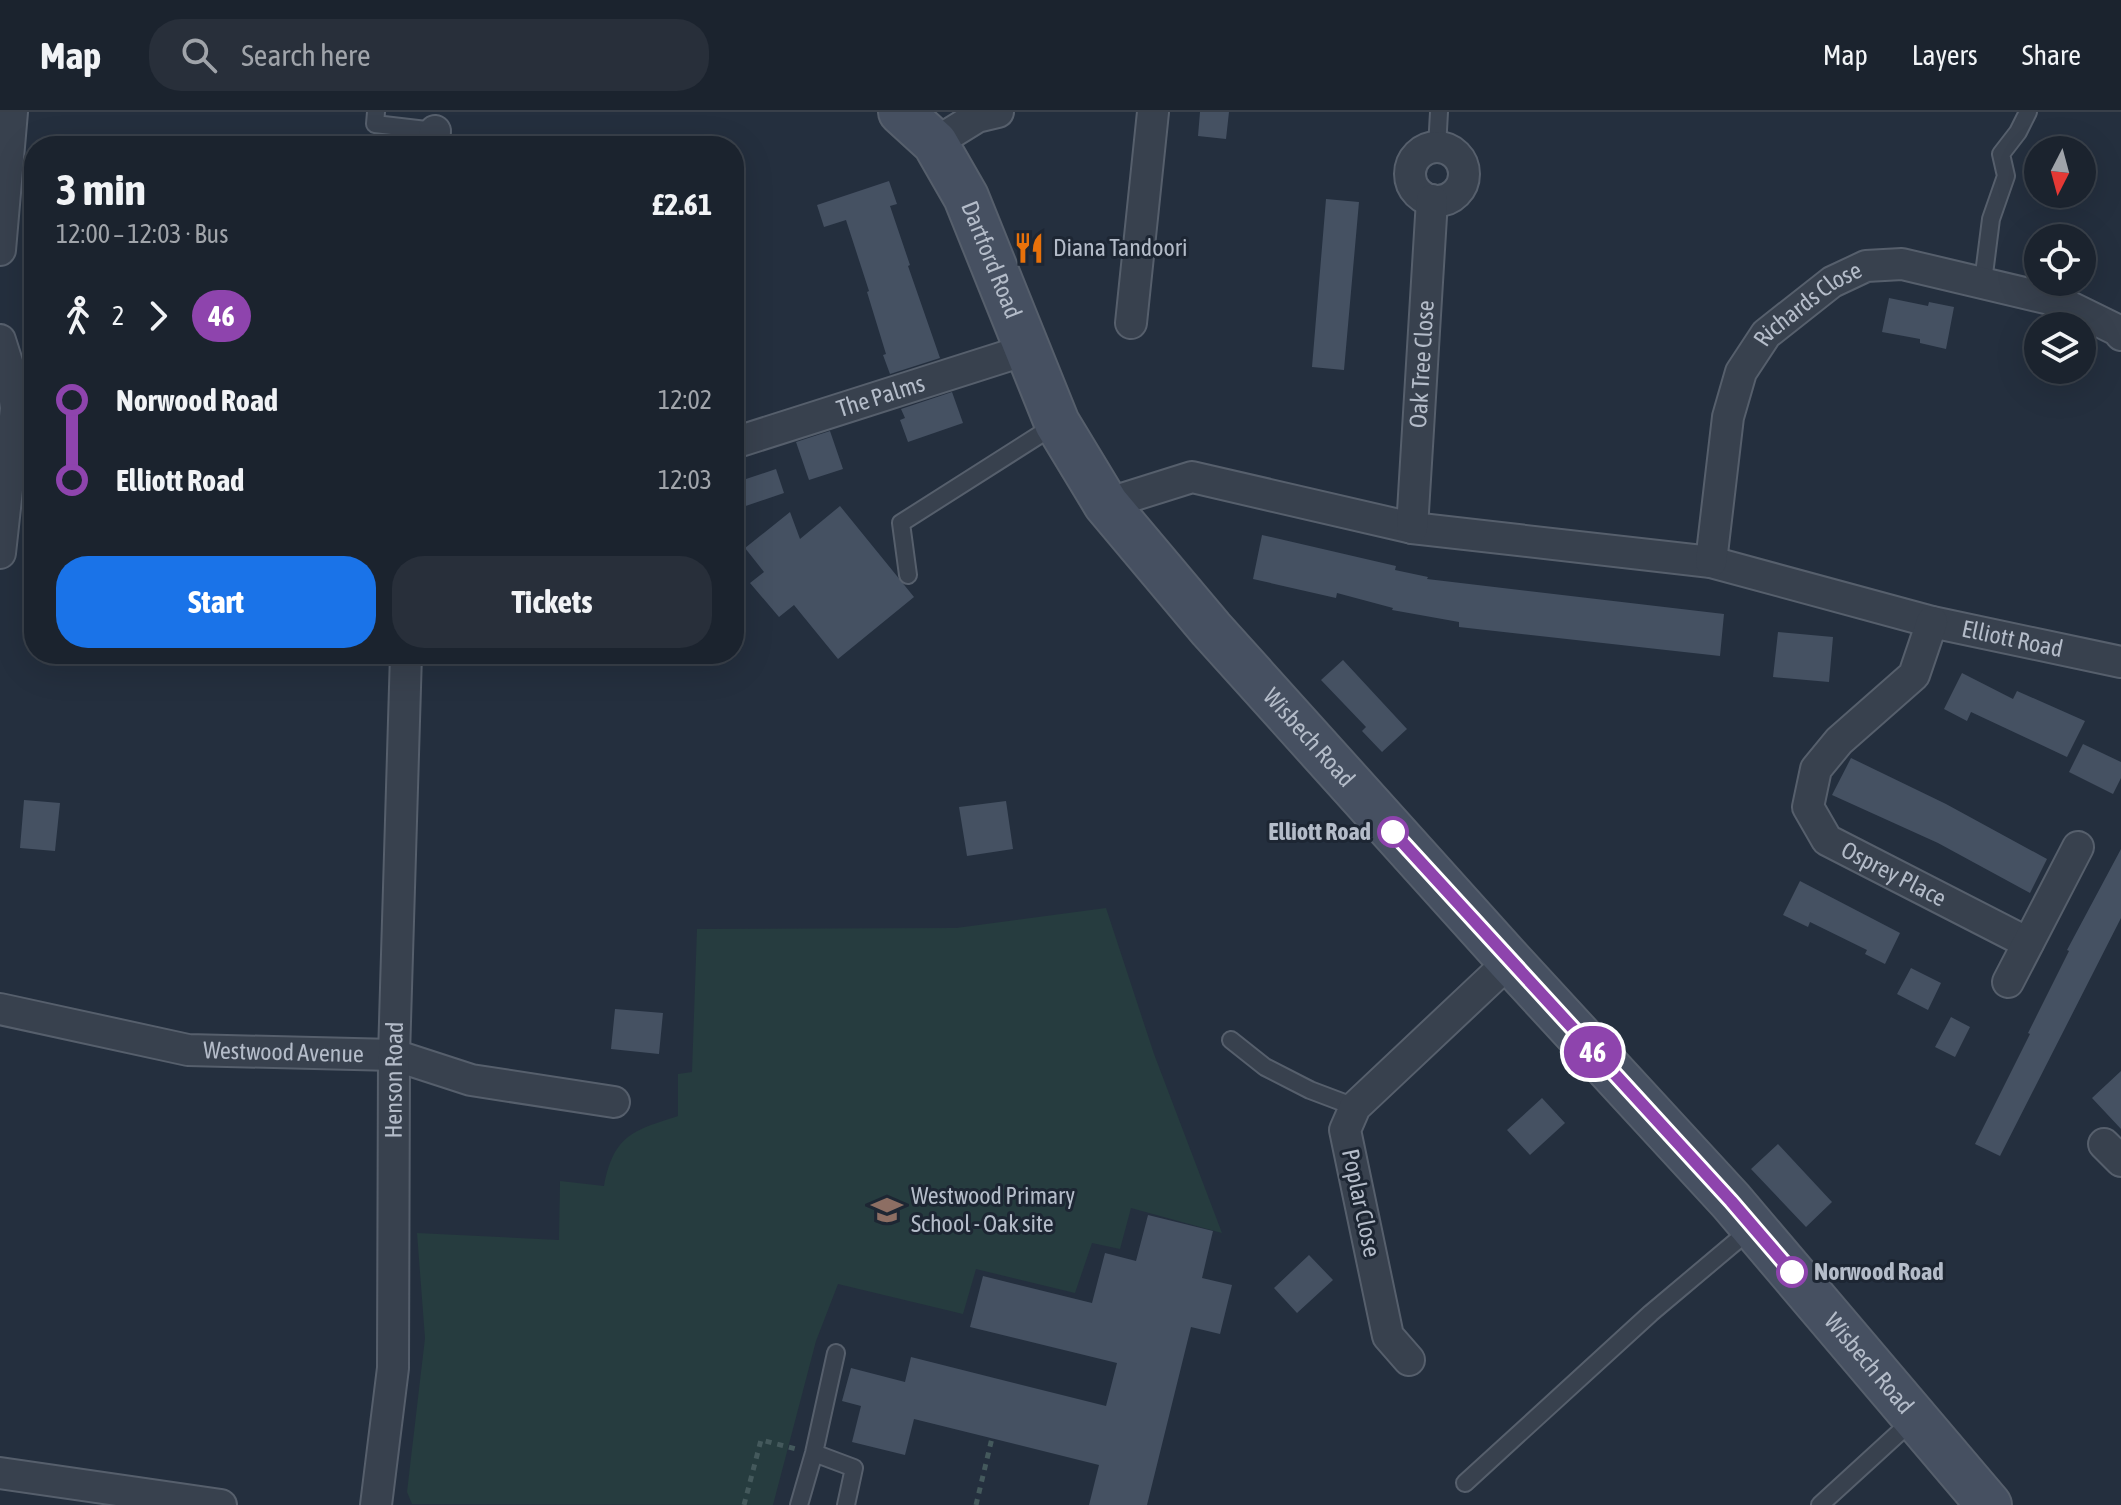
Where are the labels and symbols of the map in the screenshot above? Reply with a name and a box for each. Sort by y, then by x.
north arrow [2024,136,2096,208]
street label: Dartford Road [956,197,1027,322]
restaurant icon: Diana Tandoori [1012,231,1046,265]
place label: Diana Tandoori [1053,234,1187,261]
street label: Richards Close [1748,256,1866,351]
street label: Oak Tree Close [1404,300,1439,429]
street label: The Palms [833,369,928,422]
street label: Elliott Road [1959,615,2065,662]
street label: Wisbech Road [1258,682,1360,792]
marker: Elliott Road [1378,817,1408,847]
place label: Elliott Road [1268,818,1371,845]
street label: Osprey Place [1837,836,1951,912]
street label: Henson Road [380,1021,408,1139]
line badge: 46 [1557,1026,1629,1078]
street label: Westwood Avenue [203,1036,364,1067]
street label: Poplar Close [1337,1146,1386,1259]
place label: Westwood Primary School - Oak site [911,1182,1075,1237]
school or university icon: Westwood Primary School - Oak site [870,1193,904,1227]
marker: Norwood Road [1777,1257,1807,1287]
place label: Norwood Road [1814,1258,1944,1285]
street label: Wisbech Road [1819,1307,1919,1419]

